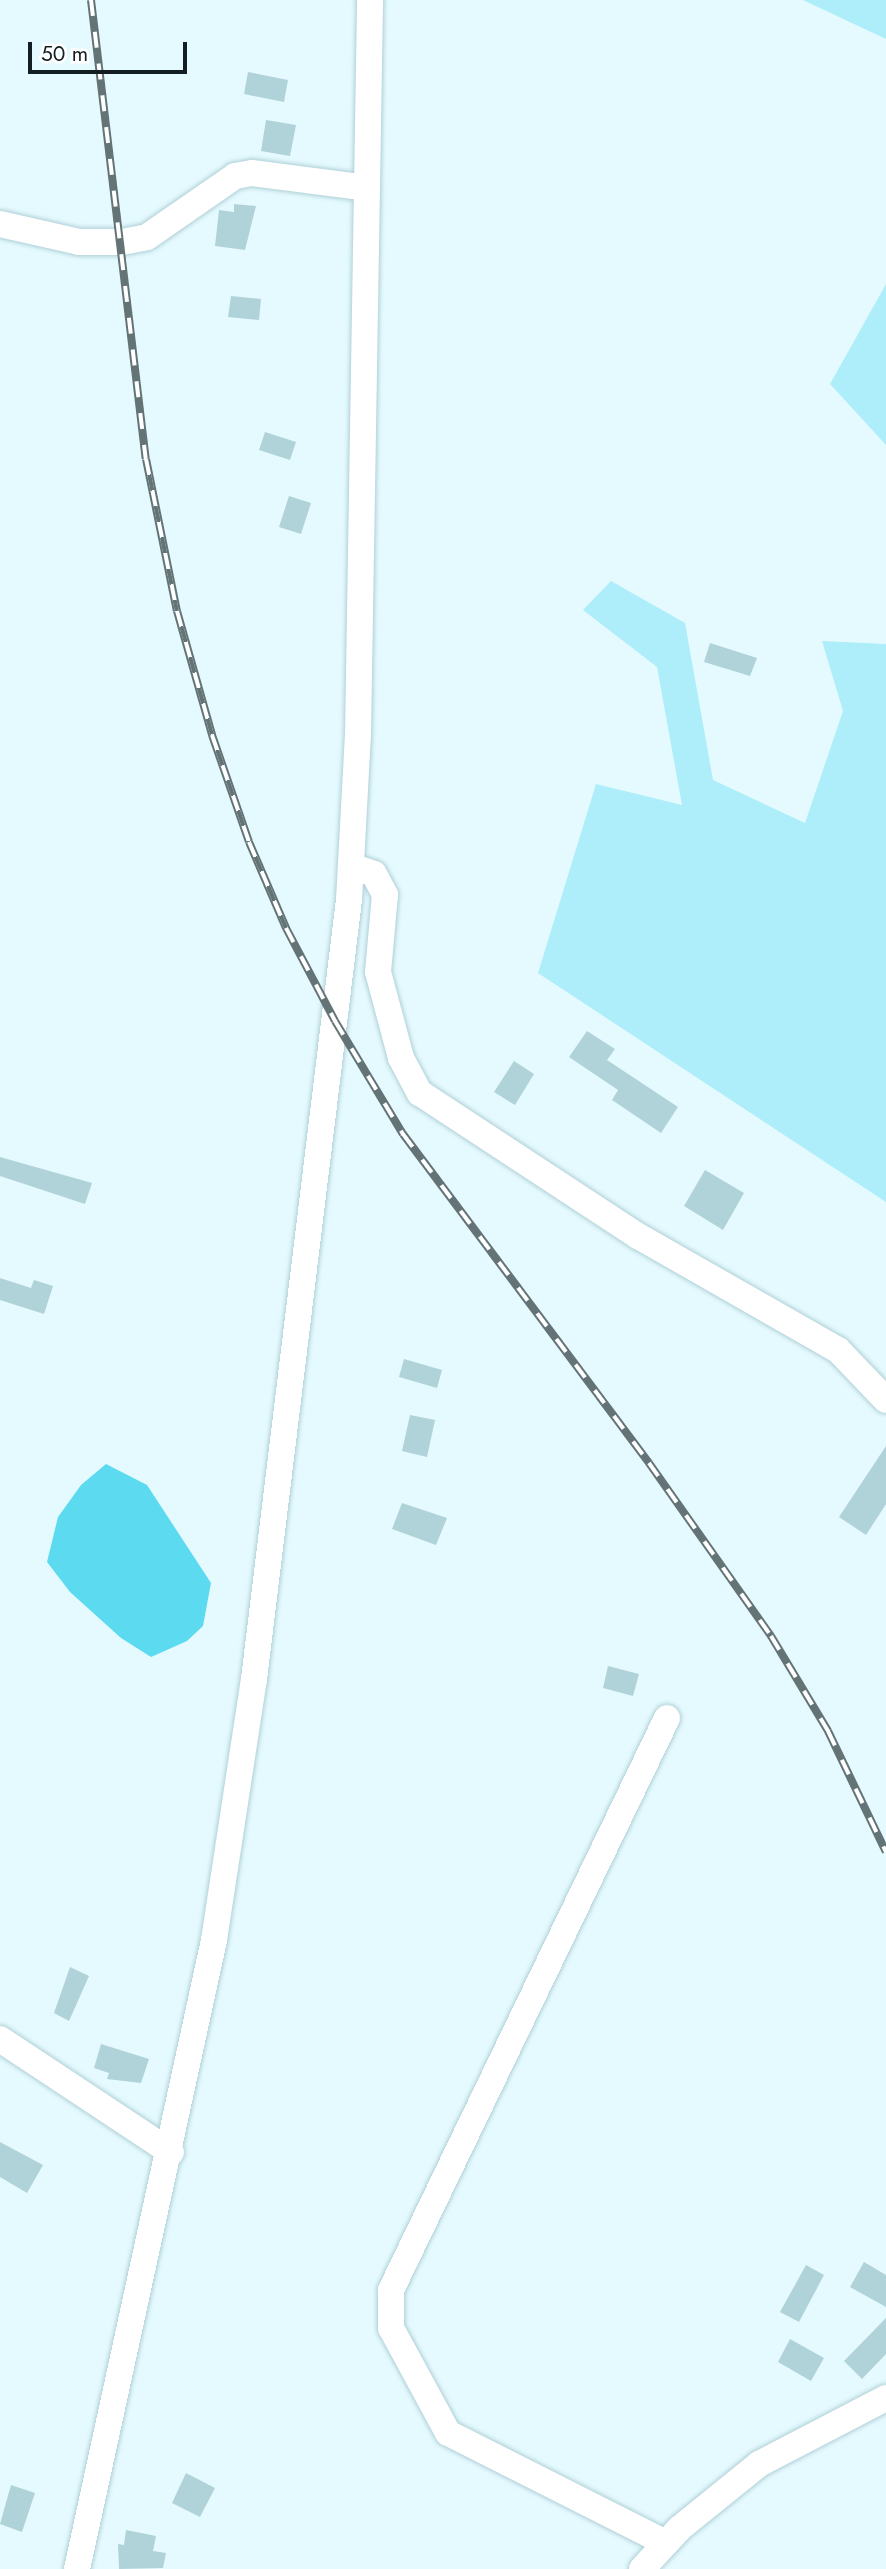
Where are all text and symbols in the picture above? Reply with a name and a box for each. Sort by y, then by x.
scale bar [32,28,191,72]
text: 50 m [41,39,88,69]

